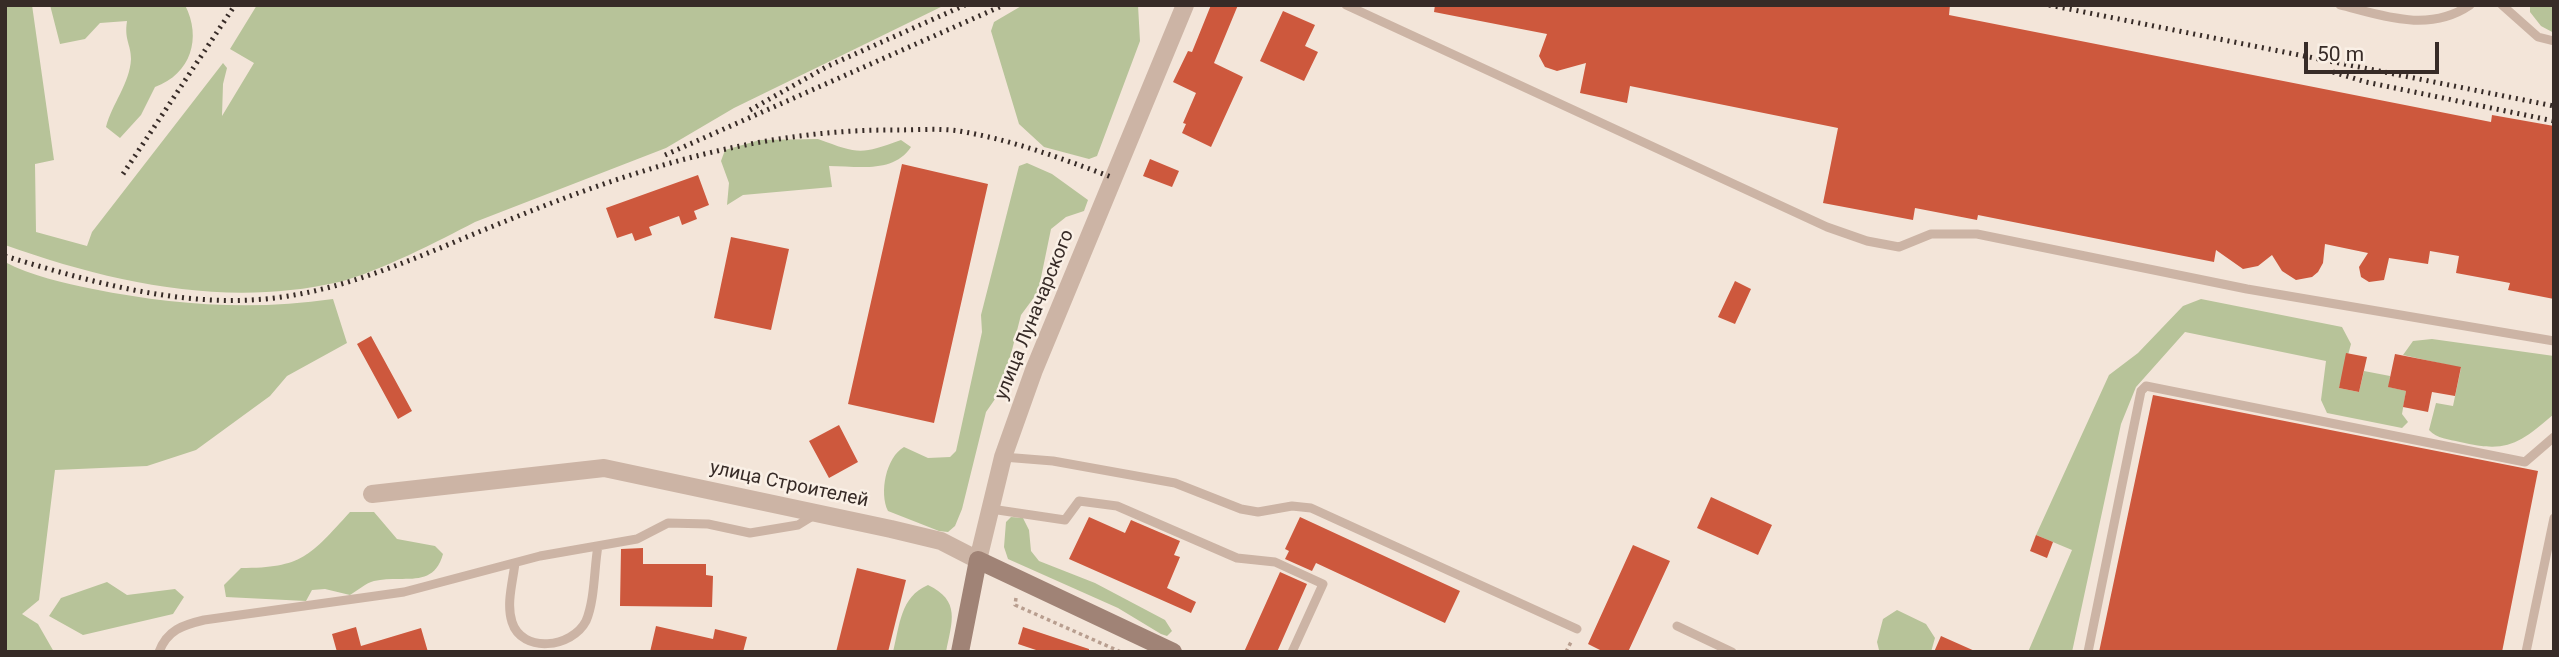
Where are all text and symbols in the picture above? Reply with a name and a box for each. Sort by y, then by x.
scale bar [2307,28,2442,72]
text: 50 m [2317,42,2364,66]
street label: улица Луначарского [990,227,1080,403]
street label: улица Строителей [708,457,870,513]

